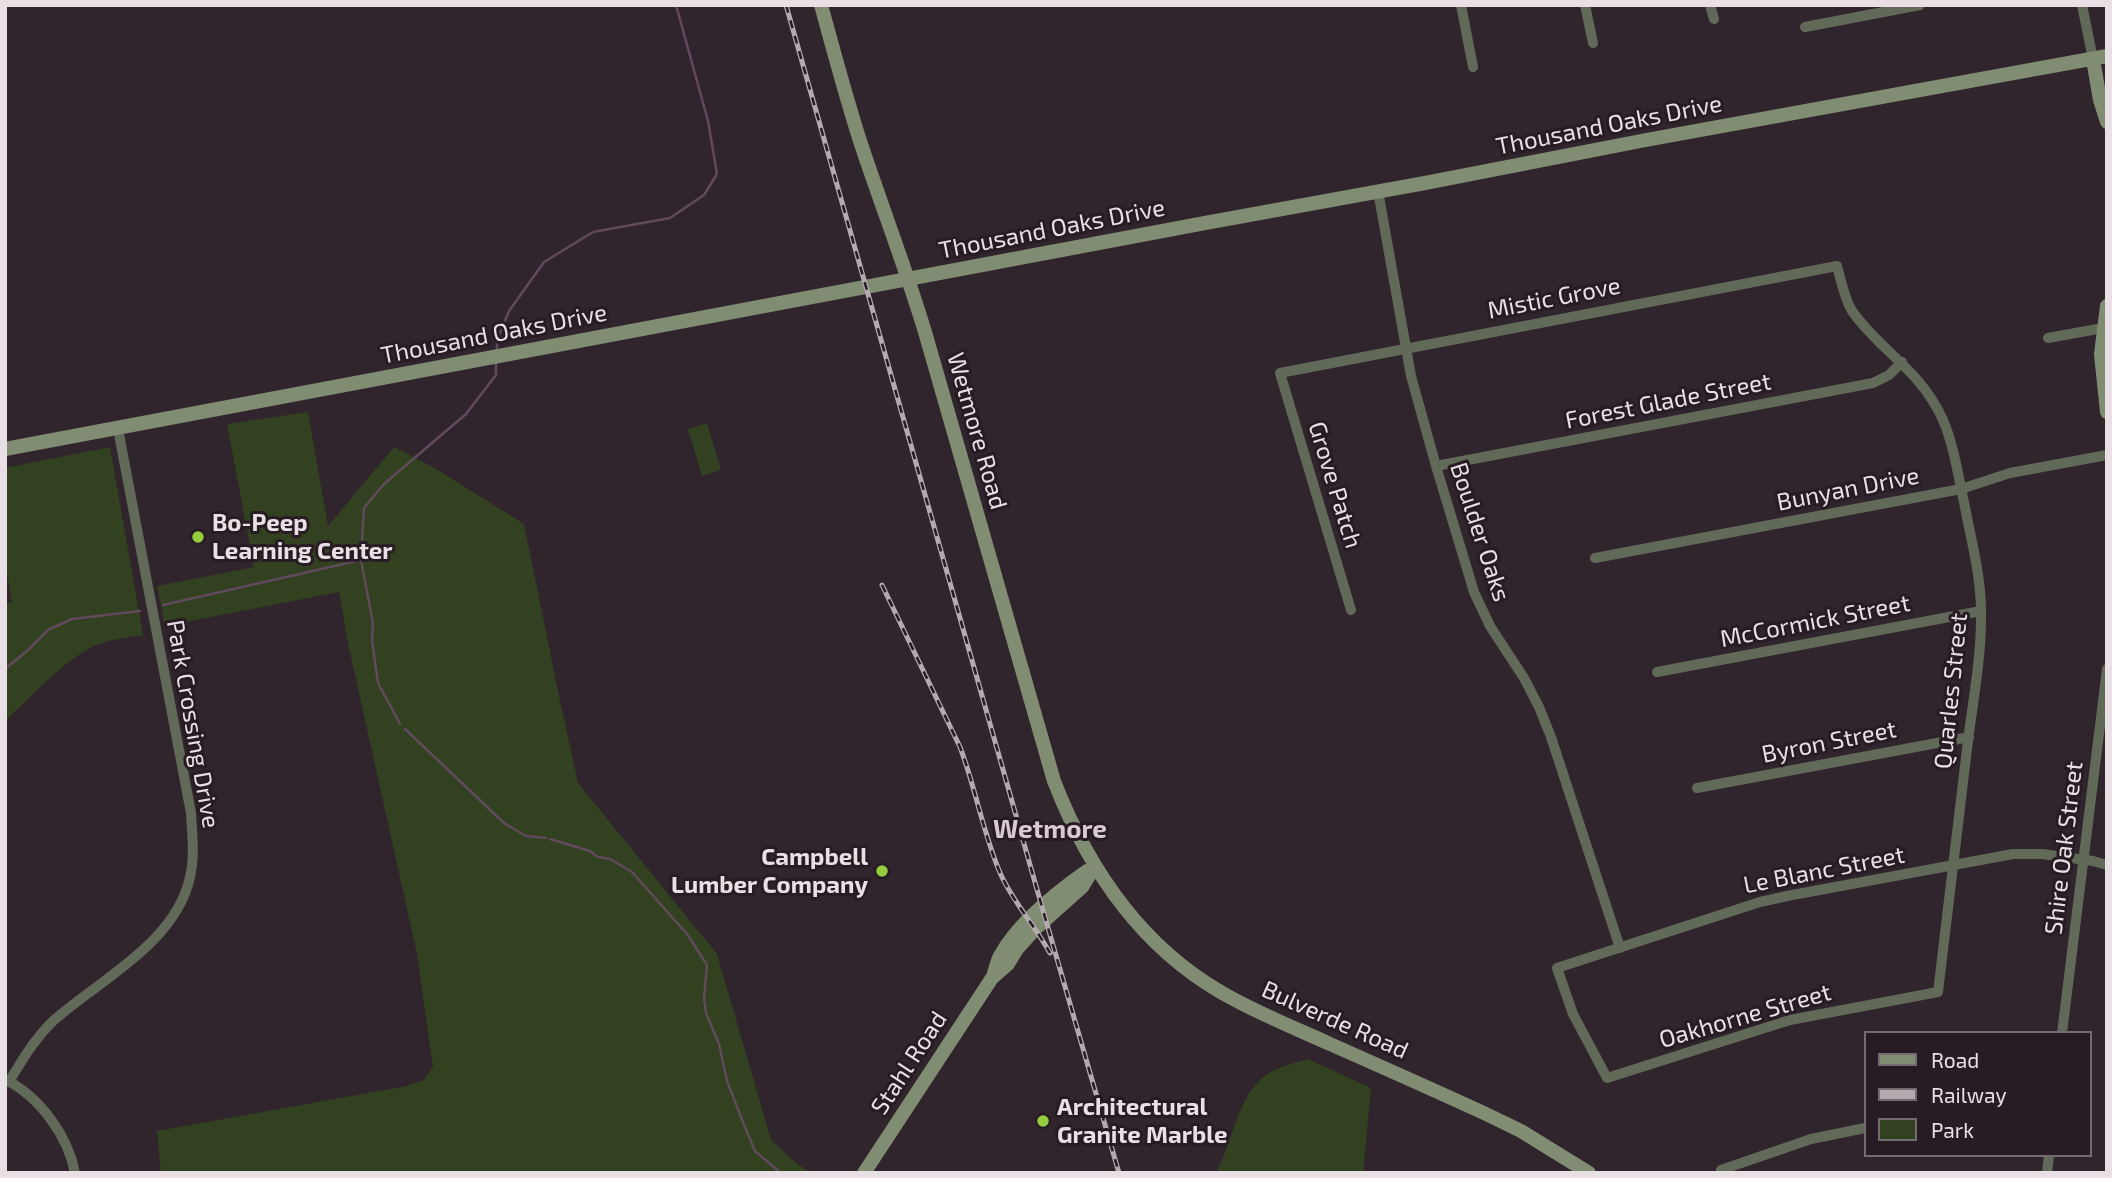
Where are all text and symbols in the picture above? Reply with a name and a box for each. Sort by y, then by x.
street label: Thousand Oaks Drive [1494,89,1724,161]
street label: Thousand Oaks Drive [937,193,1167,265]
street label: Mistic Grove [1485,271,1623,325]
street label: Thousand Oaks Drive [379,298,609,370]
street label: Wetmore Road [941,349,1013,513]
street label: Forest Glade Street [1563,367,1773,435]
street label: Grove Patch [1302,418,1368,552]
street label: Boulder Oaks [1444,459,1516,605]
street label: Bunyan Drive [1774,461,1922,517]
place label: Bo-Peep Learning Center [212,509,393,565]
marker: Bo-Peep Learning Center [190,529,206,545]
street label: McCormick Street [1718,588,1912,654]
street label: Quarles Street [1928,612,1974,770]
street label: Park Crossing Drive [160,618,226,830]
street label: Byron Street [1759,715,1899,769]
street label: Shire Oak Street [2039,760,2089,936]
district label: Wetmore [993,813,1107,845]
street label: Le Blanc Street [1741,840,1907,900]
place label: Campbell Lumber Company [671,843,868,899]
marker: Campbell Lumber Company [874,863,890,879]
street label: Bulverde Road [1257,975,1413,1065]
street label: Oakhorne Street [1656,978,1834,1054]
street label: Stahl Road [865,1006,953,1120]
legend [1864,1031,2091,1157]
text: Road [1931,1047,1979,1072]
text: Railway [1931,1082,2007,1107]
place label: Architectural Granite Marble [1057,1093,1228,1149]
marker: Architectural Granite Marble [1035,1113,1051,1129]
text: Park [1931,1117,1974,1142]

